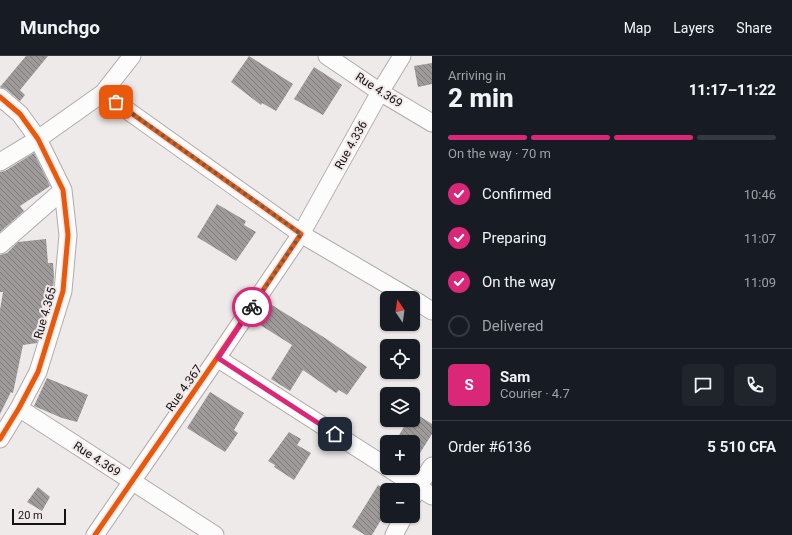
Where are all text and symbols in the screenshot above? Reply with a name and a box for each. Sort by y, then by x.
text: Munchgo [20,16,100,39]
text: Map [624,20,651,36]
text: Layers [673,20,714,36]
text: Share [736,20,772,36]
text: Arriving in [448,68,506,83]
street label: Rue 4.369 [353,70,405,110]
text: 11:17–11:22 [689,81,776,99]
text: 2 min [448,83,514,113]
pin [99,85,133,119]
icon: bag [105,91,127,113]
street label: Rue 4.336 [332,118,370,172]
text: On the way · 70 m [448,146,551,161]
icon: check [448,183,470,205]
text: Confirmed [482,185,552,203]
text: 10:46 [744,187,776,202]
icon: check [448,227,470,249]
text: Preparing [482,229,546,247]
text: 11:07 [744,231,776,246]
icon: check [448,271,470,293]
text: On the way [482,273,556,291]
text: 11:09 [744,275,776,290]
street label: Rue 4.365 [31,285,59,341]
courier [232,287,272,327]
north arrow [380,291,420,331]
map controls [380,291,420,523]
icon: bike [241,296,263,318]
text: Delivered [482,317,544,335]
button: locate [380,339,420,379]
street label: Rue 4.367 [163,362,205,414]
button: chat [682,364,724,406]
button: phone [734,364,776,406]
text: Sam [500,368,530,386]
text: S [464,376,474,394]
text: Courier · 4.7 [500,386,570,401]
button: layers [380,387,420,427]
pin [318,417,352,451]
icon: home [324,423,346,445]
button: + [380,435,420,475]
text: Order #6136 [448,438,531,456]
text: 5 510 CFA [707,438,776,456]
street label: Rue 4.369 [71,439,123,479]
button: − [380,483,420,523]
scale bar [12,507,66,526]
text: 20 m [18,509,43,522]

